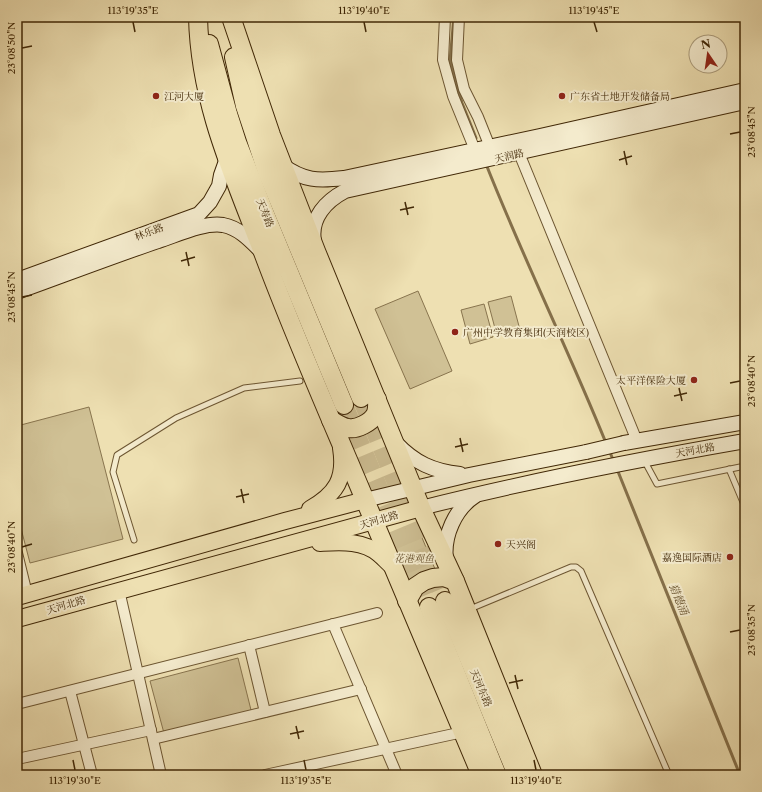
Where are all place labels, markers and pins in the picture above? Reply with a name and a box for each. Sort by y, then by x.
place label: 江河大厦 [164,90,204,103]
place label: 广东省土地开发储备局 [570,90,670,103]
marker: 江河大厦 [151,91,161,101]
marker: 广东省土地开发储备局 [557,91,567,101]
place label: 广州中学教育集团(天润校区) [463,326,589,339]
marker: 广州中学教育集团(天润校区) [450,327,460,337]
place label: 太平洋保险大厦 [616,374,686,387]
marker: 太平洋保险大厦 [689,375,699,385]
place label: 天兴阁 [506,538,536,551]
marker: 天兴阁 [493,539,503,549]
place label: 嘉逸国际酒店 [662,551,722,564]
marker: 嘉逸国际酒店 [725,552,735,562]

